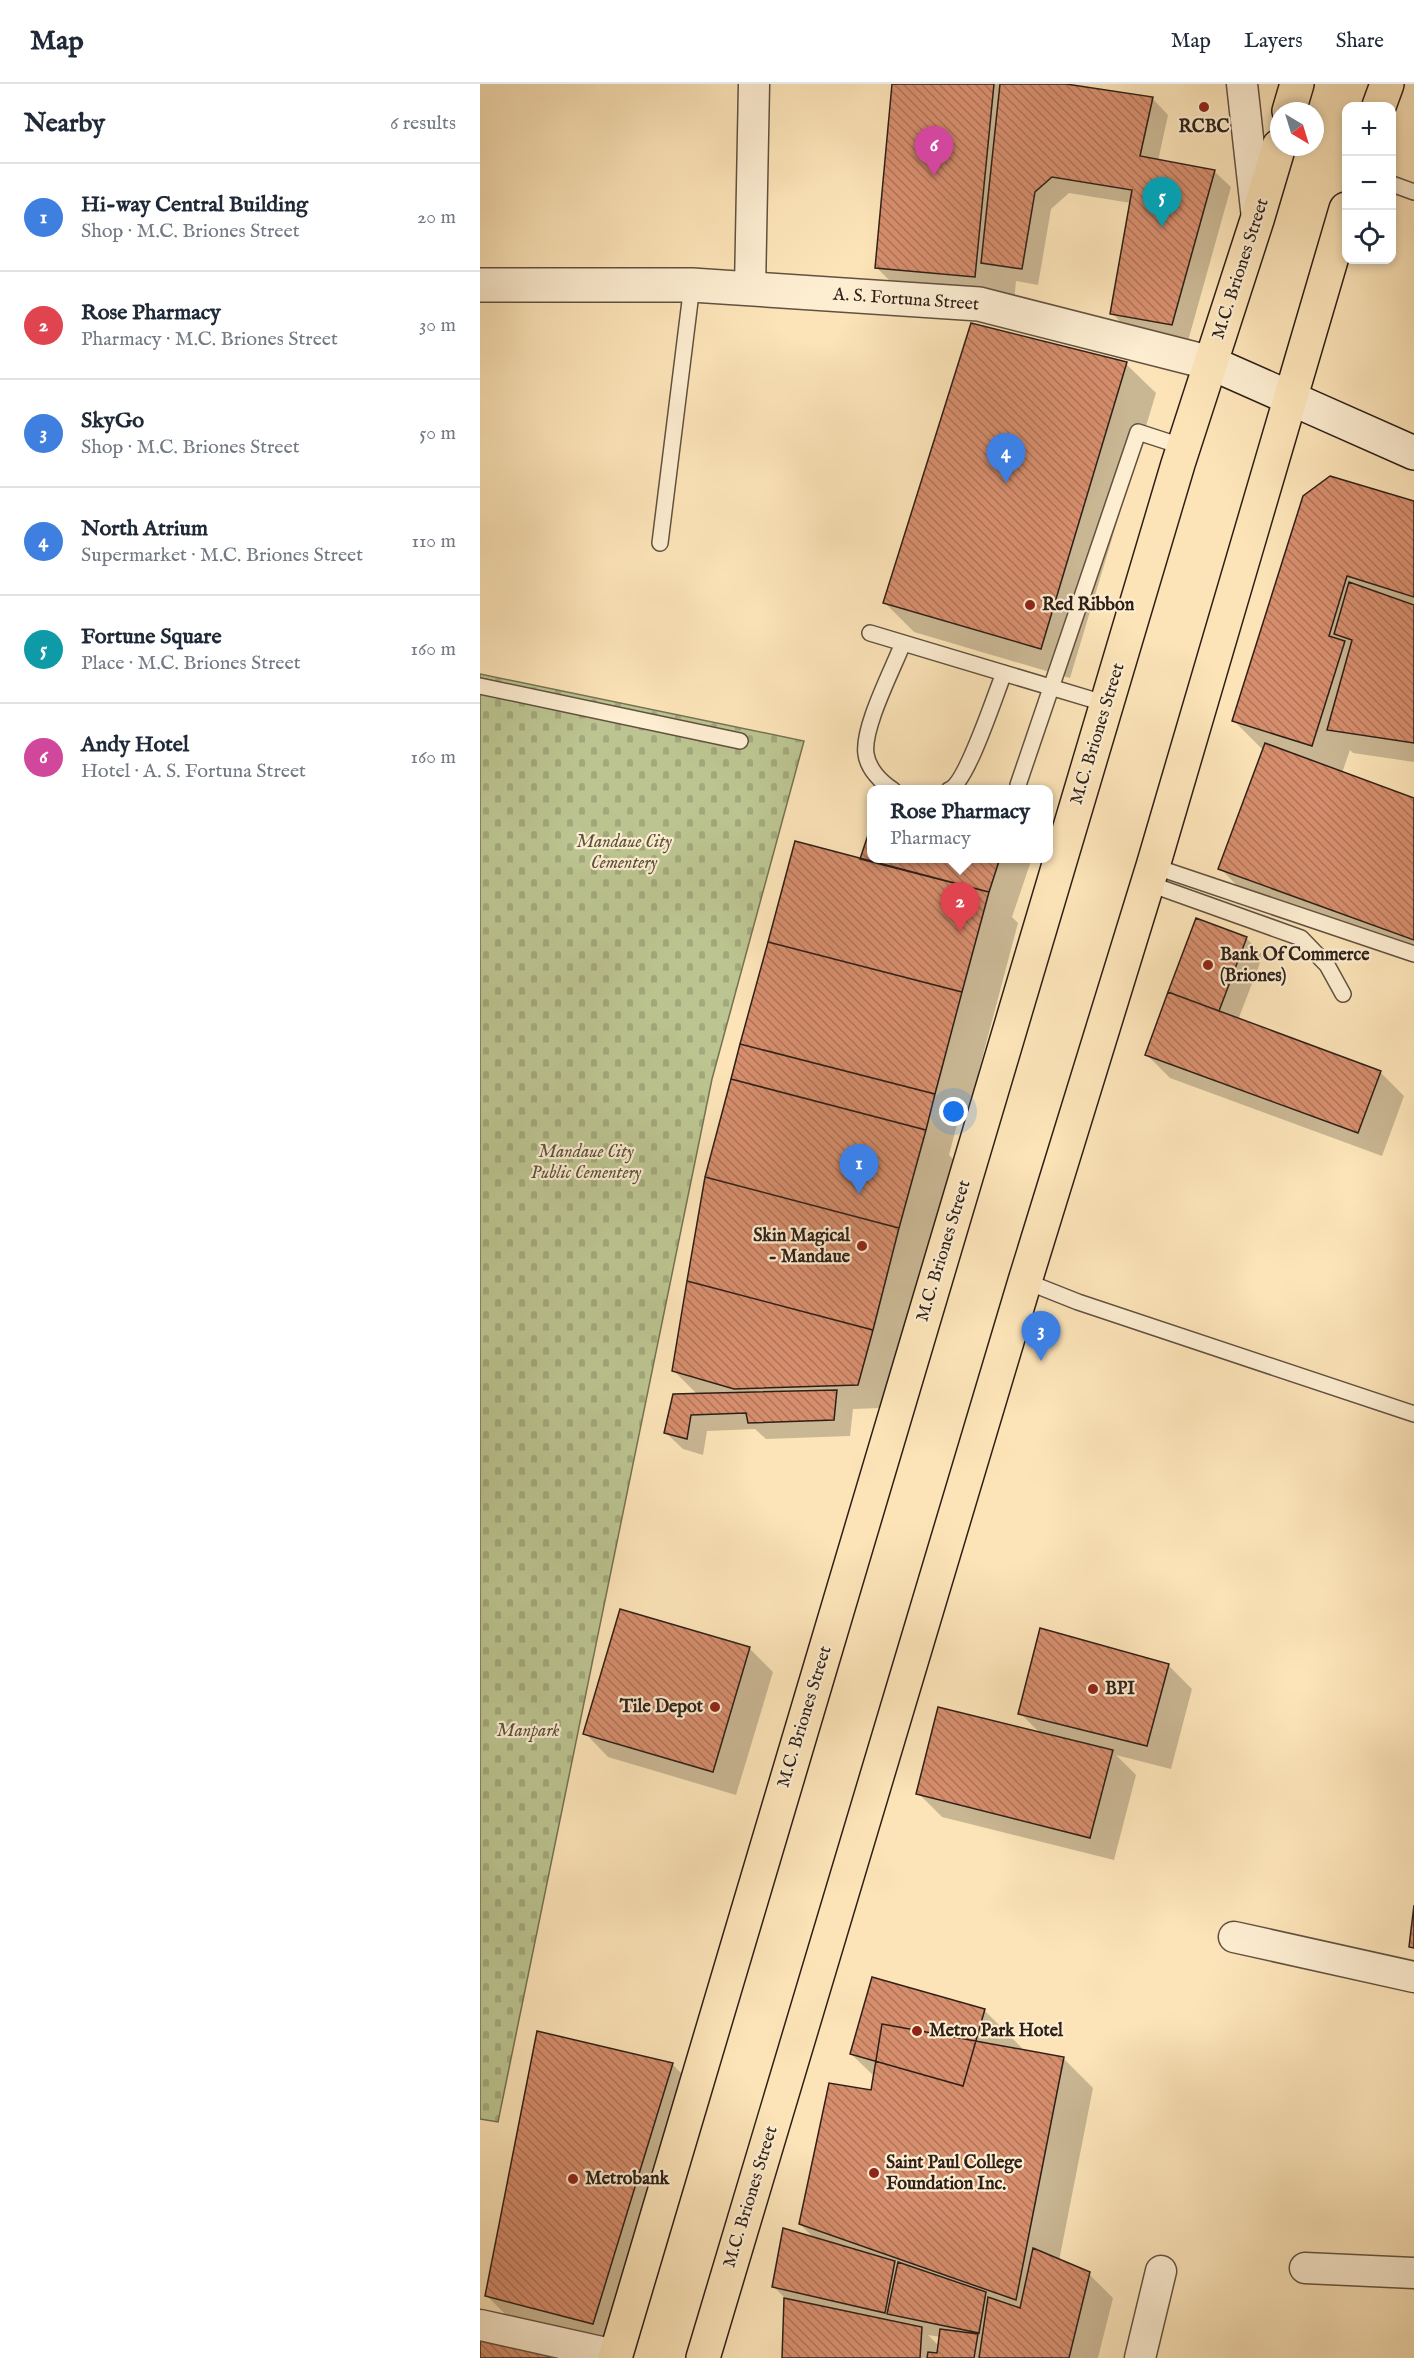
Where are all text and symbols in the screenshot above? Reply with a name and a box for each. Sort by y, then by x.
text: Map [30,24,84,59]
text: Map [1171,28,1211,55]
text: Layers [1244,28,1303,55]
text: Share [1336,28,1384,55]
marker: RCBC [1197,100,1211,114]
north arrow [1270,102,1324,156]
map controls [1342,102,1396,264]
button: + [1342,102,1396,156]
text: Nearby [24,107,105,140]
text: 6 results [390,111,456,136]
place label: RCBC [1179,116,1230,139]
pin: 6 [914,126,954,176]
button: − [1342,156,1396,210]
pin: 5 [1142,178,1182,227]
text: Hi-way Central Building [81,191,308,219]
street label: M.C. Briones Street [1207,196,1275,342]
text: 1 [40,205,47,230]
text: 20 m [417,205,456,230]
button: locate [1342,210,1396,264]
text: Shop · M.C. Briones Street [81,219,300,244]
street label: A. S. Fortuna Street [831,283,980,317]
text: Rose Pharmacy [81,299,221,327]
text: 2 [39,313,48,338]
text: 30 m [419,313,456,338]
text: Pharmacy · M.C. Briones Street [81,327,338,352]
text: SkyGo [81,407,144,435]
text: 3 [40,421,47,446]
text: 50 m [419,421,456,446]
pin: 4 [986,434,1026,483]
text: Shop · M.C. Briones Street [81,435,300,460]
text: North Atrium [81,515,208,543]
text: 4 [39,529,48,554]
text: 110 m [412,529,456,554]
text: Supermarket · M.C. Briones Street [81,543,363,568]
place label: Red Ribbon [1042,594,1135,617]
marker: Red Ribbon [1023,598,1037,612]
text: Fortune Square [81,623,221,651]
text: 5 [40,637,47,662]
text: 160 m [410,637,456,662]
text: Place · M.C. Briones Street [81,651,301,676]
street label: M.C. Briones Street [1066,660,1130,808]
text: Andy Hotel [81,731,189,759]
text: 6 [39,745,48,770]
text: 160 m [410,745,456,770]
text: Hotel · A. S. Fortuna Street [81,759,306,784]
popup [867,785,1053,863]
text: Rose Pharmacy [890,798,1030,826]
text: Pharmacy [890,826,971,851]
park label: Mandaue City Cementery [576,831,672,875]
pin: 2 [940,882,980,932]
place label: Bank Of Commerce (Briones) [1220,944,1370,988]
marker: Bank Of Commerce (Briones) [1201,958,1215,972]
your location [939,1097,968,1126]
park label: Mandaue City Public Cementery [531,1141,642,1185]
pin: 1 [840,1144,878,1194]
street label: M.C. Briones Street [912,1177,976,1325]
place label: Skin Magical - Mandaue [753,1225,851,1269]
marker: Skin Magical - Mandaue [855,1239,869,1253]
pin: 3 [1022,1312,1060,1361]
street label: M.C. Briones Street [773,1643,837,1791]
place label: BPI [1105,1678,1135,1701]
marker: BPI [1086,1682,1100,1696]
place label: Tile Depot [619,1696,704,1719]
marker: Tile Depot [708,1700,722,1714]
park label: Manpark [496,1720,560,1743]
place label: Metro Park Hotel [929,2020,1064,2043]
marker: Metro Park Hotel [910,2024,924,2038]
street label: M.C. Briones Street [719,2123,783,2271]
place label: Saint Paul College Foundation Inc. [886,2152,1023,2196]
marker: Saint Paul College Foundation Inc. [867,2166,881,2180]
place label: Metrobank [585,2168,671,2191]
marker: Metrobank [566,2172,580,2186]

